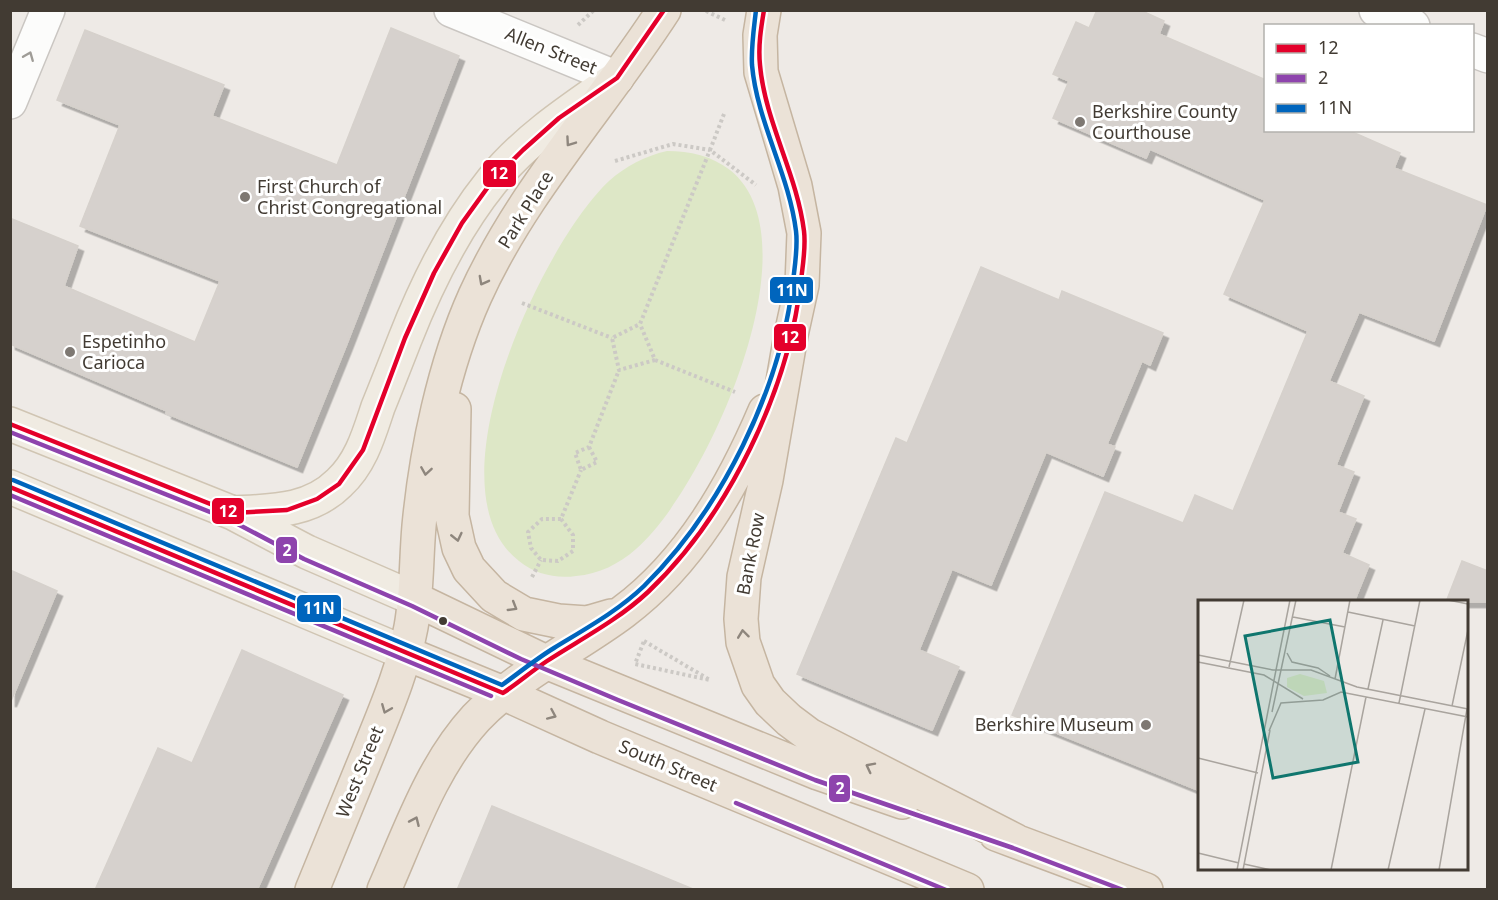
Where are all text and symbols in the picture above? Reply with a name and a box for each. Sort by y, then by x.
street label: Allen Street [502,21,601,80]
legend [1264,24,1474,132]
text: 12 [1318,35,1339,59]
one-way arrow [22,52,34,63]
text: 2 [1318,65,1328,89]
text: 11N [1318,95,1352,119]
place label: Berkshire County Courthouse [1092,99,1238,144]
marker: Berkshire County Courthouse [1073,115,1087,129]
one-way arrow [566,135,577,146]
line badge: 12 [482,159,517,188]
text: 12 [490,162,508,184]
street label: Park Place [492,166,558,253]
place label: First Church of Christ Congregational [257,174,442,219]
marker: First Church of Christ Congregational [238,190,252,204]
one-way arrow [479,275,490,286]
line badge: 11N [769,276,814,304]
text: 11N [776,279,808,301]
line badge: 12 [773,323,807,352]
text: 12 [781,326,799,348]
place label: Espetinho Carioca [82,329,166,374]
marker: Espetinho Carioca [63,345,77,359]
one-way arrow [421,466,433,475]
line badge: 12 [211,497,245,525]
text: 12 [219,500,237,522]
street label: Bank Row [730,511,770,597]
one-way arrow [449,532,462,542]
line badge: 2 [275,536,298,564]
text: 2 [282,539,292,561]
line badge: 11N [296,594,342,623]
text: 11N [303,597,335,619]
one-way arrow [507,600,517,611]
inset map [1198,600,1468,870]
unlabelled marker [437,615,449,627]
one-way arrow [737,629,750,638]
one-way arrow [381,702,393,713]
one-way arrow [545,708,556,720]
place label: Berkshire Museum [975,712,1134,736]
marker: Berkshire Museum [1139,718,1153,732]
street label: West Street [330,722,388,821]
street label: South Street [616,734,722,797]
one-way arrow [866,763,877,774]
line badge: 2 [828,774,851,803]
text: 2 [835,777,845,799]
one-way arrow [408,816,420,827]

